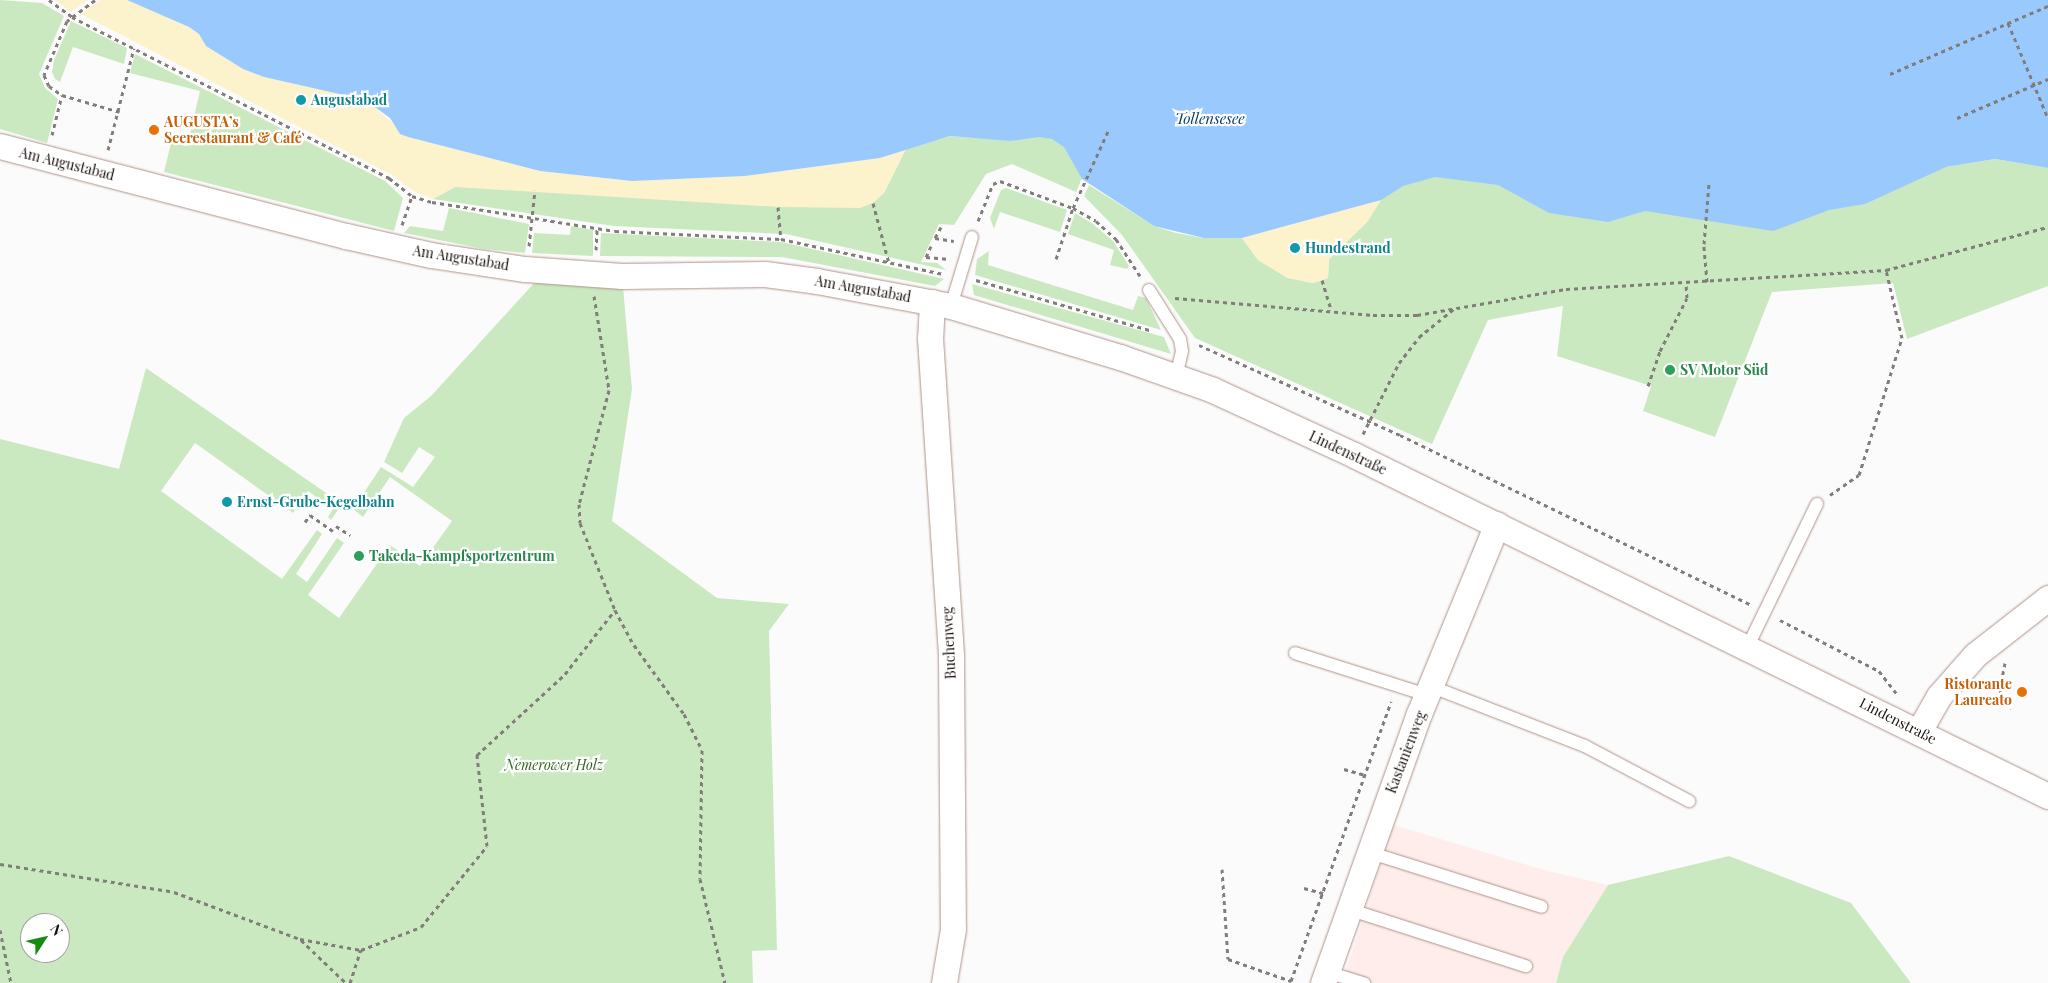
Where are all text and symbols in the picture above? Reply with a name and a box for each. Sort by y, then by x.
place label: Augustabad [311,92,387,108]
marker: Augustabad [295,94,307,106]
water label: Tollensesee [1175,110,1245,128]
place label: AUGUSTA’s Seerestaurant & Café [164,114,302,146]
marker: AUGUSTA’s Seerestaurant & Café [148,124,160,136]
street label: Am Augustabad [17,144,117,184]
place label: Hundestrand [1305,240,1391,256]
street label: Am Augustabad [411,242,511,274]
marker: Hundestrand [1289,242,1301,254]
street label: Am Augustabad [813,272,913,306]
place label: SV Motor Süd [1680,362,1769,378]
marker: SV Motor Süd [1664,364,1676,376]
street label: Lindenstraße [1306,428,1390,478]
place label: Ernst-Grube-Kegelbahn [237,494,395,510]
marker: Ernst-Grube-Kegelbahn [221,496,233,508]
place label: Takeda-Kampfsportzentrum [369,548,555,564]
marker: Takeda-Kampfsportzentrum [353,550,365,562]
street label: Buchenweg [939,606,959,680]
place label: Ristorante Laureato [1944,676,2012,709]
marker: Ristorante Laureato [2016,686,2028,698]
street label: Lindenstraße [1857,694,1939,748]
street label: Kastanienweg [1383,708,1429,796]
park label: Nemerower Holz [505,757,603,773]
north arrow [20,913,70,963]
text: N [46,920,68,939]

